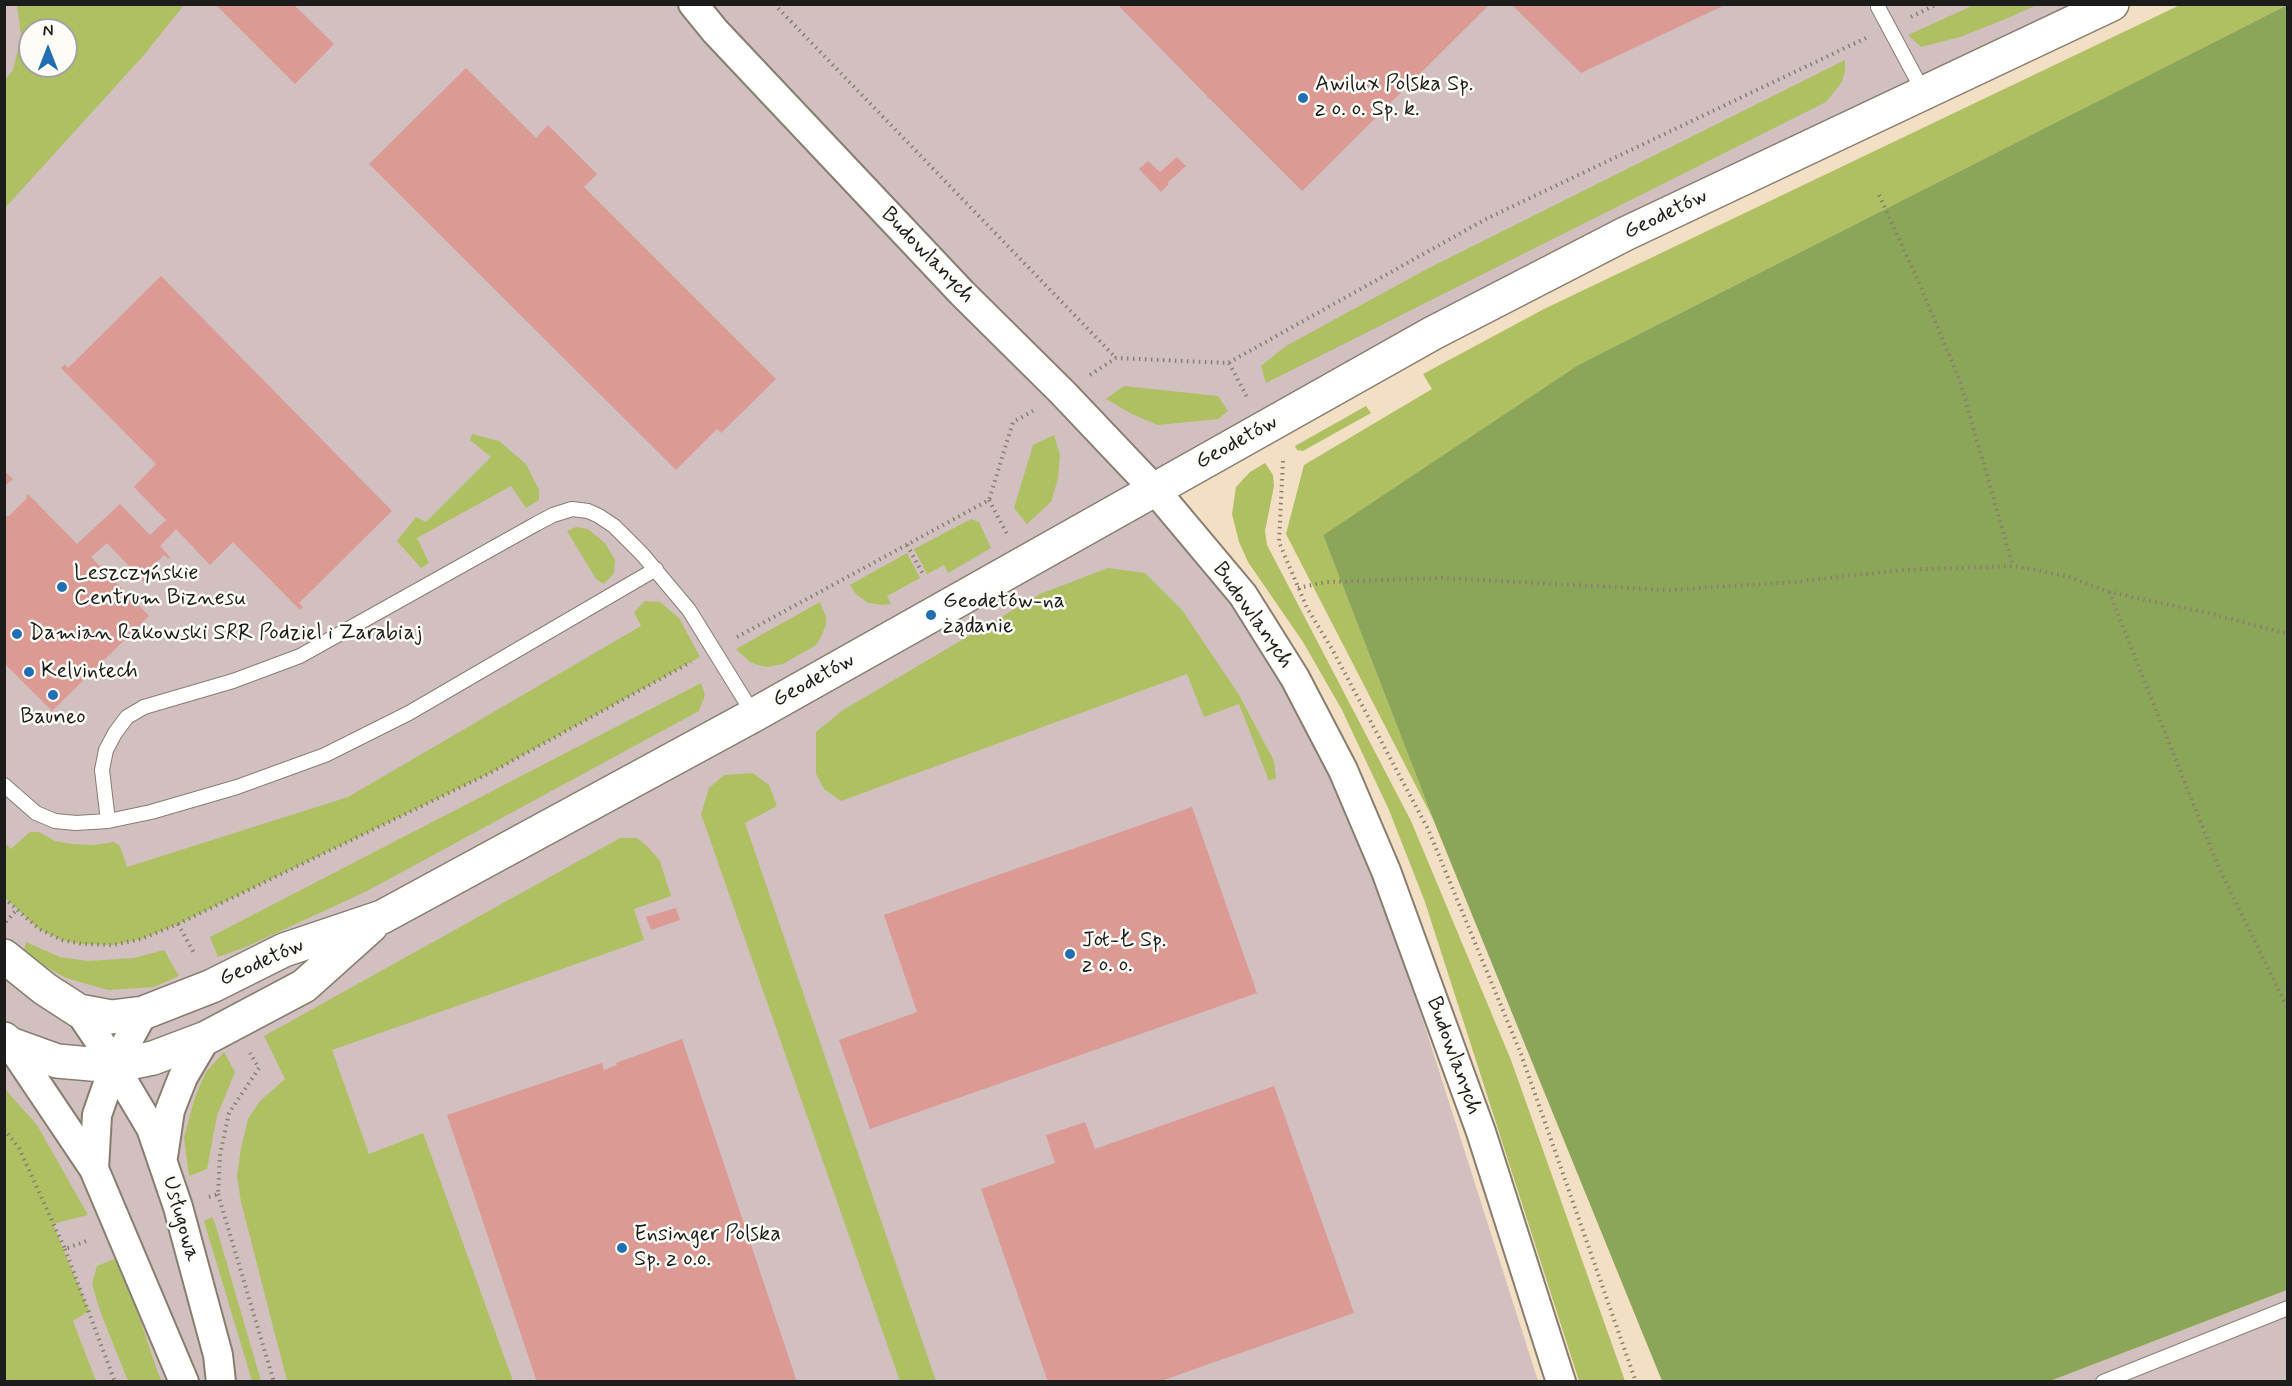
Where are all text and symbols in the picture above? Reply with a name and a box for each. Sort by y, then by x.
north arrow [18,18,78,78]
text: N [43,21,53,42]
place label: Awilux Polska Sp. z o. o. Sp. k. [1315,72,1473,124]
marker: Awilux Polska Sp. z o. o. Sp. k. [1296,91,1310,105]
street label: Geodetów [1620,183,1712,247]
street label: Budowlanych [875,202,979,310]
street label: Geodetów [1191,410,1283,476]
street label: Budowlanych [1206,558,1298,674]
place label: Leszczyńskie Centrum Biznesu [74,561,246,612]
marker: Leszczyńskie Centrum Biznesu [55,580,69,594]
place label: Geodetów-na żądanie [943,589,1065,640]
marker: Geodetów-na żądanie [924,608,938,622]
place label: Damian Rakowski SRR Podziel i Zarabiaj [29,621,422,647]
marker: Damian Rakowski SRR Podziel i Zarabiaj [10,627,24,641]
street label: Geodetów [768,648,860,714]
place label: Kelvintech [41,659,138,685]
marker: Kelvintech [22,665,36,679]
marker: Bauneo [46,688,60,702]
place label: Bauneo [20,705,86,731]
place label: Jot-Ł Sp. z o. o. [1082,928,1166,980]
street label: Geodetów [216,933,308,993]
marker: Jot-Ł Sp. z o. o. [1063,947,1077,961]
street label: Budowlanych [1419,994,1487,1118]
street label: Usługowa [155,1173,205,1265]
place label: Ensinger Polska Sp. z o.o. [634,1222,781,1274]
marker: Ensinger Polska Sp. z o.o. [615,1241,629,1255]

